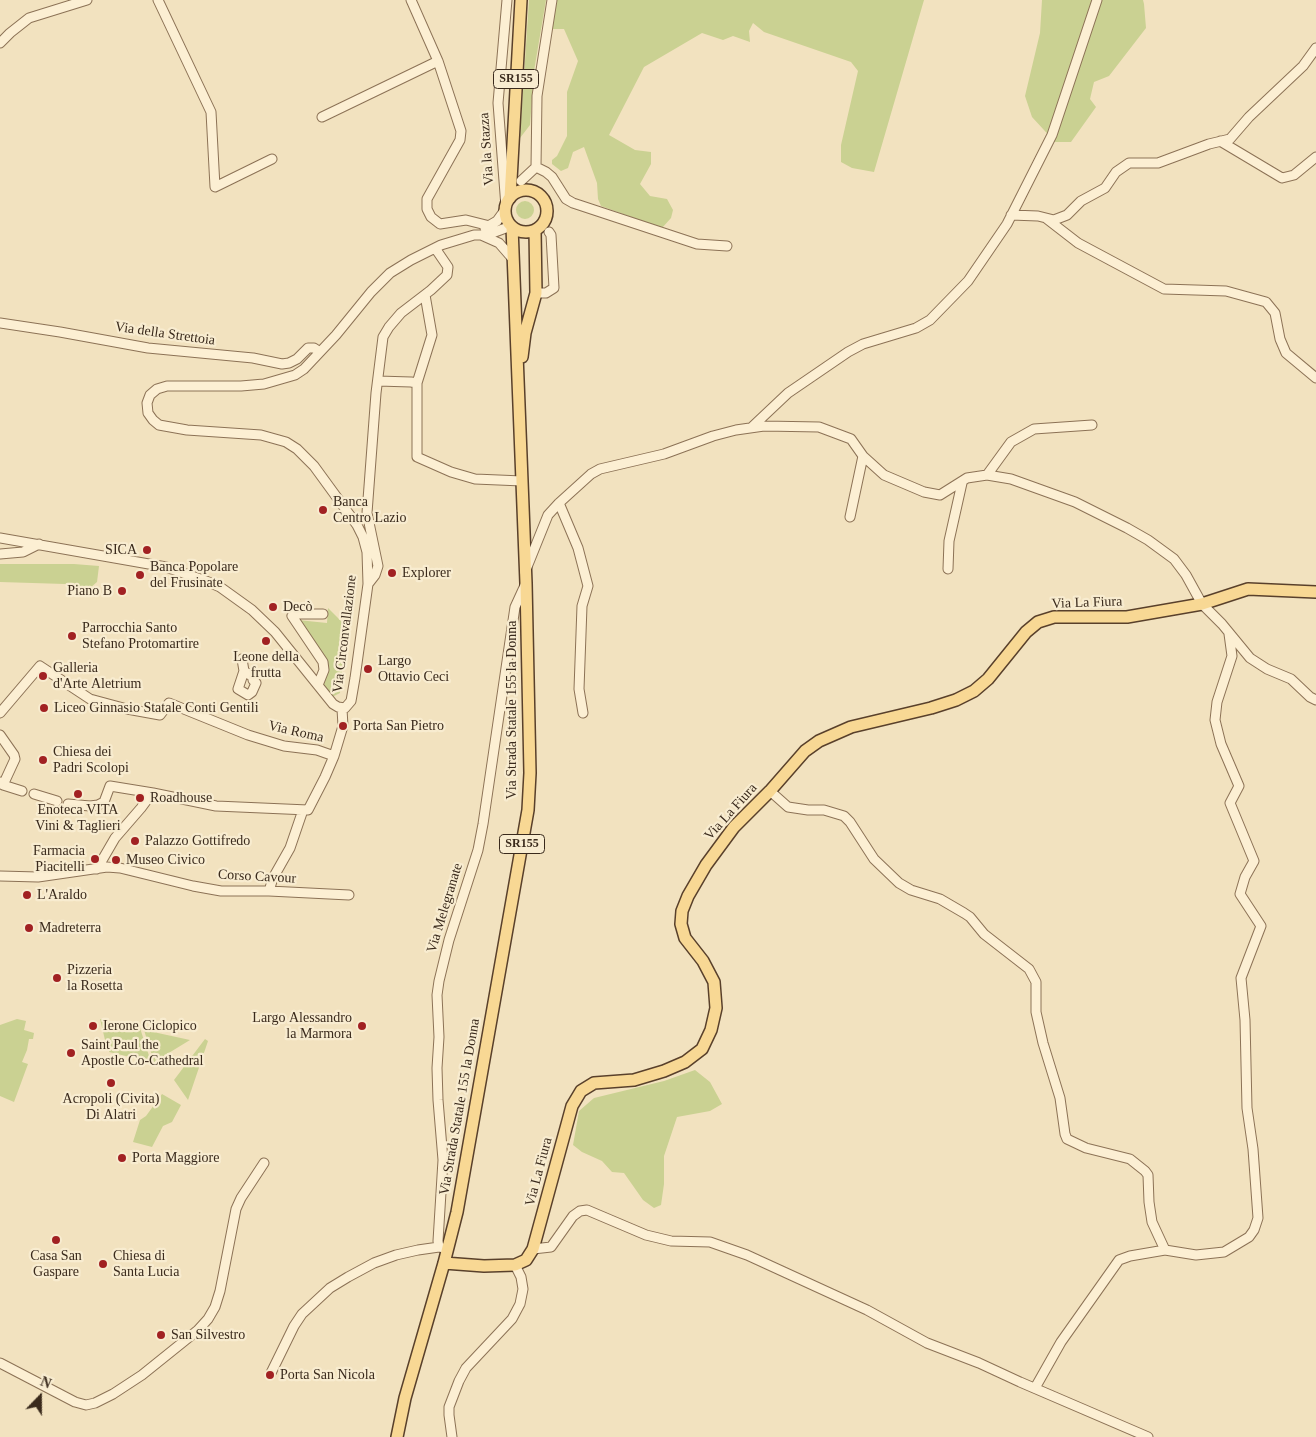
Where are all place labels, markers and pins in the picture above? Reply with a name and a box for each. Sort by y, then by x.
place label: Banca Centro Lazio [333,494,406,526]
marker: Banca Centro Lazio [317,504,329,516]
place label: SICA [105,542,137,558]
marker: SICA [141,544,153,556]
place label: Banca Popolare del Frusinate [150,559,238,592]
place label: Explorer [402,565,451,581]
marker: Explorer [386,567,398,579]
marker: Banca Popolare del Frusinate [134,569,146,581]
place label: Piano B [67,583,112,599]
marker: Piano B [116,585,128,597]
place label: Decò [283,599,313,615]
marker: Decò [267,601,279,613]
place label: Parrocchia Santo Stefano Protomartire [82,620,199,652]
marker: Parrocchia Santo Stefano Protomartire [66,630,78,642]
marker: Leone della frutta [260,635,272,647]
place label: Leone della frutta [233,649,299,682]
place label: Largo Ottavio Ceci [378,653,449,686]
place label: Galleria d'Arte Aletrium [53,660,141,692]
marker: Largo Ottavio Ceci [362,663,374,675]
marker: Galleria d'Arte Aletrium [37,670,49,682]
place label: Liceo Ginnasio Statale Conti Gentili [54,700,259,716]
marker: Liceo Ginnasio Statale Conti Gentili [38,702,50,714]
place label: Porta San Pietro [353,718,444,734]
marker: Porta San Pietro [337,720,349,732]
place label: Chiesa dei Padri Scolopi [53,744,129,776]
marker: Chiesa dei Padri Scolopi [37,754,49,766]
marker: Enoteca VITA Vini & Taglieri [72,788,84,800]
place label: Roadhouse [150,790,212,806]
marker: Roadhouse [134,792,146,804]
place label: Enoteca VITA Vini & Taglieri [35,802,121,834]
place label: Palazzo Gottifredo [145,833,250,849]
marker: Palazzo Gottifredo [129,835,141,847]
place label: Farmacia Piacitelli [33,843,85,876]
place label: Museo Civico [126,852,205,868]
marker: Farmacia Piacitelli [89,853,101,865]
marker: Museo Civico [110,854,122,866]
place label: L'Araldo [37,887,87,903]
marker: L'Araldo [21,889,33,901]
place label: Madreterra [39,920,101,936]
marker: Madreterra [23,922,35,934]
place label: Pizzeria la Rosetta [67,962,123,994]
marker: Pizzeria la Rosetta [51,972,63,984]
place label: Largo Alessandro la Marmora [252,1010,352,1042]
place label: Ierone Ciclopico [103,1018,197,1034]
marker: Ierone Ciclopico [87,1020,99,1032]
marker: Largo Alessandro la Marmora [356,1020,368,1032]
place label: Saint Paul the Apostle Co-Cathedral [81,1037,203,1070]
marker: Saint Paul the Apostle Co-Cathedral [65,1047,77,1059]
marker: Acropoli (Civita) Di Alatri [105,1077,117,1089]
place label: Acropoli (Civita) Di Alatri [63,1091,159,1124]
place label: Porta Maggiore [132,1150,219,1166]
marker: Porta Maggiore [116,1152,128,1164]
marker: Casa San Gaspare [50,1234,62,1246]
place label: Casa San Gaspare [30,1248,82,1280]
place label: Chiesa di Santa Lucia [113,1248,179,1280]
marker: Chiesa di Santa Lucia [97,1258,109,1270]
place label: San Silvestro [171,1327,245,1343]
marker: San Silvestro [155,1329,167,1341]
place label: Porta San Nicola [280,1367,375,1383]
marker: Porta San Nicola [264,1369,276,1381]

